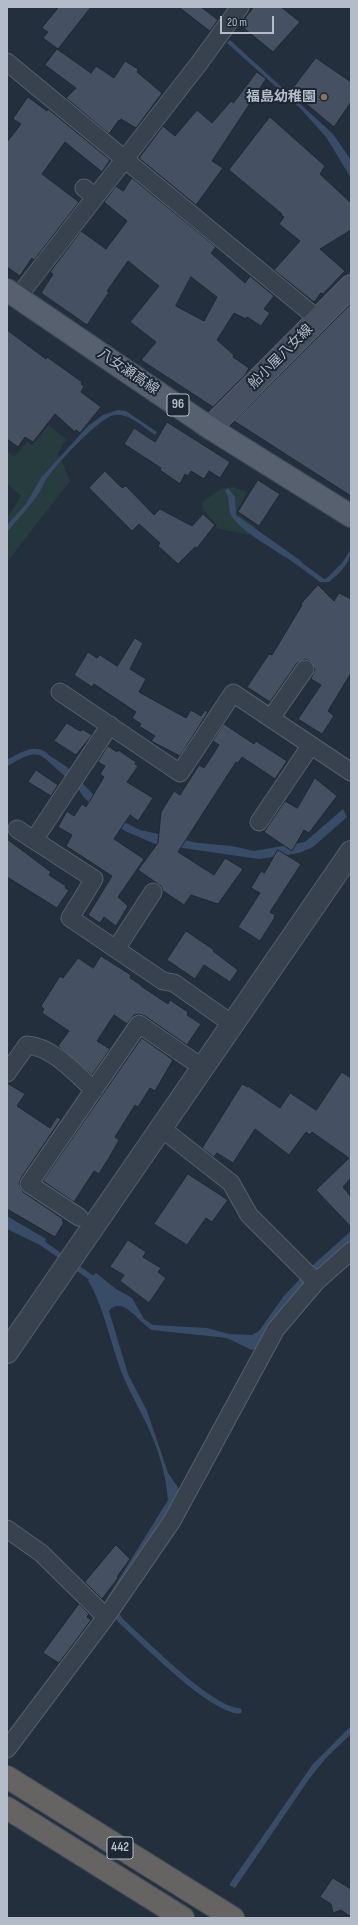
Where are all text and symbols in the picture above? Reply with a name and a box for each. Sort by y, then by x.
scale bar [222,8,276,34]
text: 20 m [227,15,247,30]
place label: 福島幼稚園 [246,89,316,105]
marker: 福島幼稚園 [319,92,329,102]
street label: 船小屋八女線 [245,321,317,393]
street label: 八女瀬高線 [94,345,162,399]
road number: 96 [167,394,189,416]
road number: 442 [107,1837,133,1859]

